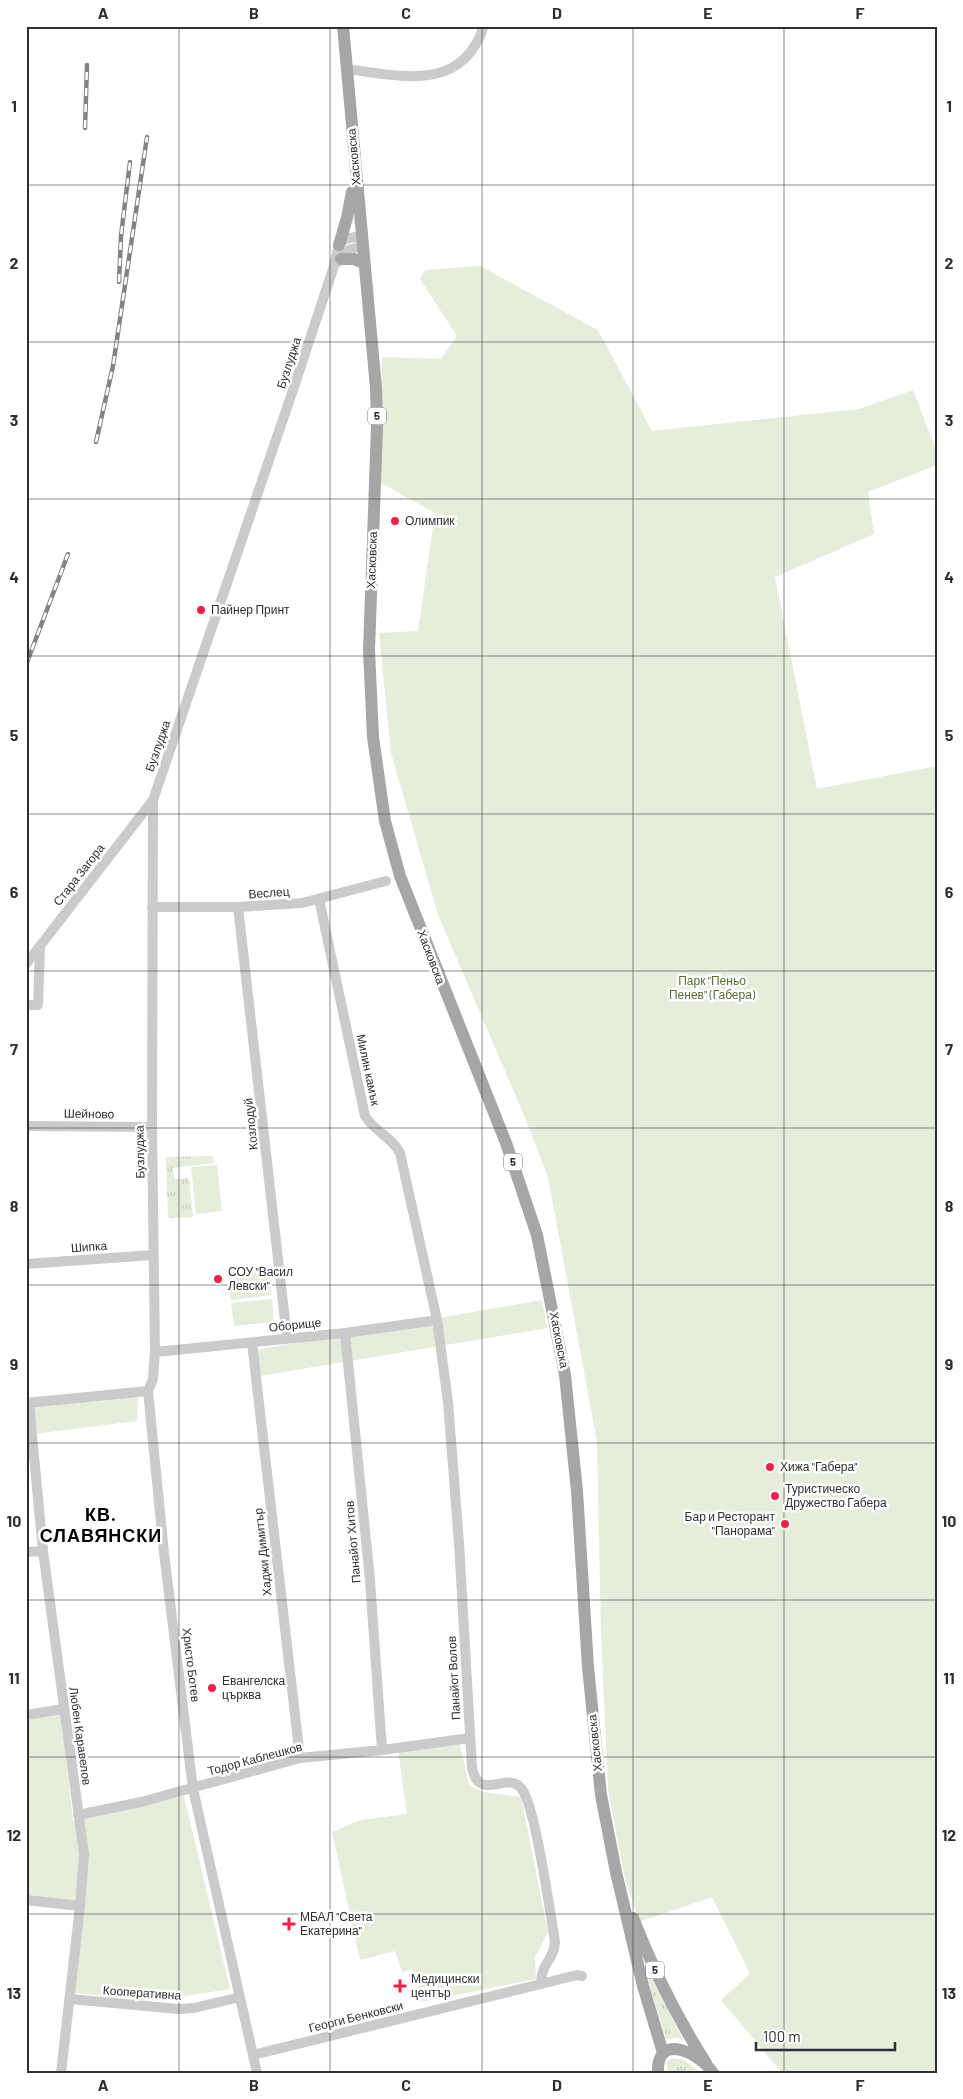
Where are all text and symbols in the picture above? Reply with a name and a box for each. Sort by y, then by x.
text: A [98,3,109,22]
text: B [249,3,259,22]
text: C [401,3,411,22]
text: D [552,3,562,22]
text: E [703,3,713,22]
text: F [856,3,865,22]
text: 1 [11,96,17,115]
text: 1 [946,96,952,115]
street label: Хасковска [344,128,362,186]
text: 2 [10,253,19,272]
text: 2 [945,253,954,272]
street label: Бузлуджа [273,335,304,391]
road number: 5 [368,408,386,424]
text: 3 [10,410,18,429]
text: 3 [945,410,953,429]
place label: Олимпик [405,513,455,527]
marker: Олимпик [389,515,401,527]
street label: Хасковска [363,531,379,589]
text: 4 [9,567,19,586]
text: 4 [944,567,954,586]
place label: Пайнер Принт [211,602,290,617]
marker: Пайнер Принт [195,604,207,616]
street label: Бузлуджа [142,718,173,773]
text: 5 [10,725,19,744]
text: 5 [945,725,954,744]
street label: Стара Загора [50,840,108,909]
text: 6 [10,882,19,901]
text: 6 [945,882,954,901]
street label: Веслец [248,884,290,901]
street label: Хасковска [415,927,449,986]
park label: Парк "Пеньо Пенев" (Габера) [669,973,756,1002]
street label: Милин камък [355,1033,384,1107]
text: 7 [10,1039,18,1058]
text: 7 [945,1039,953,1058]
street label: Козлодуй [240,1097,261,1151]
street label: Шейново [64,1106,115,1120]
street label: Бузлуджа [132,1125,147,1179]
road number: 5 [504,1154,522,1170]
text: 8 [10,1196,19,1215]
text: 8 [945,1196,954,1215]
street label: Шипка [70,1238,108,1254]
place label: СОУ "Васил Левски" [228,1264,293,1292]
marker: СОУ "Васил Левски" [212,1273,224,1285]
street label: Хасковска [548,1310,572,1370]
street label: Оборище [268,1314,322,1335]
text: 9 [10,1354,18,1373]
text: 9 [945,1354,953,1373]
place label: Хижа "Габера" [780,1459,857,1474]
marker: Хижа "Габера" [764,1461,776,1473]
place label: Туристическо Дружество Габера [785,1481,887,1510]
marker: Туристическо Дружество Габера [769,1490,781,1502]
street label: Панайот Хитов [341,1500,363,1584]
district label: КВ. СЛАВЯНСКИ [40,1503,162,1546]
street label: Хаджи Димитър [250,1507,275,1597]
place label: Бар и Ресторант "Панорама" [685,1509,775,1538]
text: 10 [7,1511,21,1530]
text: 10 [942,1511,956,1530]
marker: Бар и Ресторант "Панорама" [779,1518,791,1530]
street label: Христо Ботев [180,1627,203,1703]
street label: Панайот Волов [444,1636,462,1720]
text: 11 [8,1668,20,1687]
text: 11 [943,1668,955,1687]
place label: Евангелска църква [222,1673,285,1702]
marker: Евангелска църква [206,1682,218,1694]
street label: Любен Каравелов [66,1686,95,1786]
street label: Хасковска [584,1714,604,1772]
street label: Тодор Каблешков [206,1739,304,1778]
text: 12 [7,1825,21,1844]
text: 12 [942,1825,956,1844]
place label: МБАЛ "Света Екатерина" [300,1909,373,1938]
marker: МБАЛ "Света Екатерина" [282,1917,296,1931]
road number: 5 [646,1962,664,1978]
place label: Медицински център [411,1971,479,2000]
marker: Медицински център [393,1979,407,1993]
street label: Кооперативна [102,1982,182,2003]
text: 13 [7,1983,21,2002]
text: 13 [942,1983,956,2002]
street label: Георги Бенковски [307,1998,405,2035]
scale bar [756,2019,894,2051]
text: 100 m [763,2027,801,2045]
text: A [98,2075,109,2094]
text: B [249,2075,259,2094]
text: C [401,2075,411,2094]
text: D [552,2075,562,2094]
text: E [703,2075,713,2094]
text: F [856,2075,865,2094]

